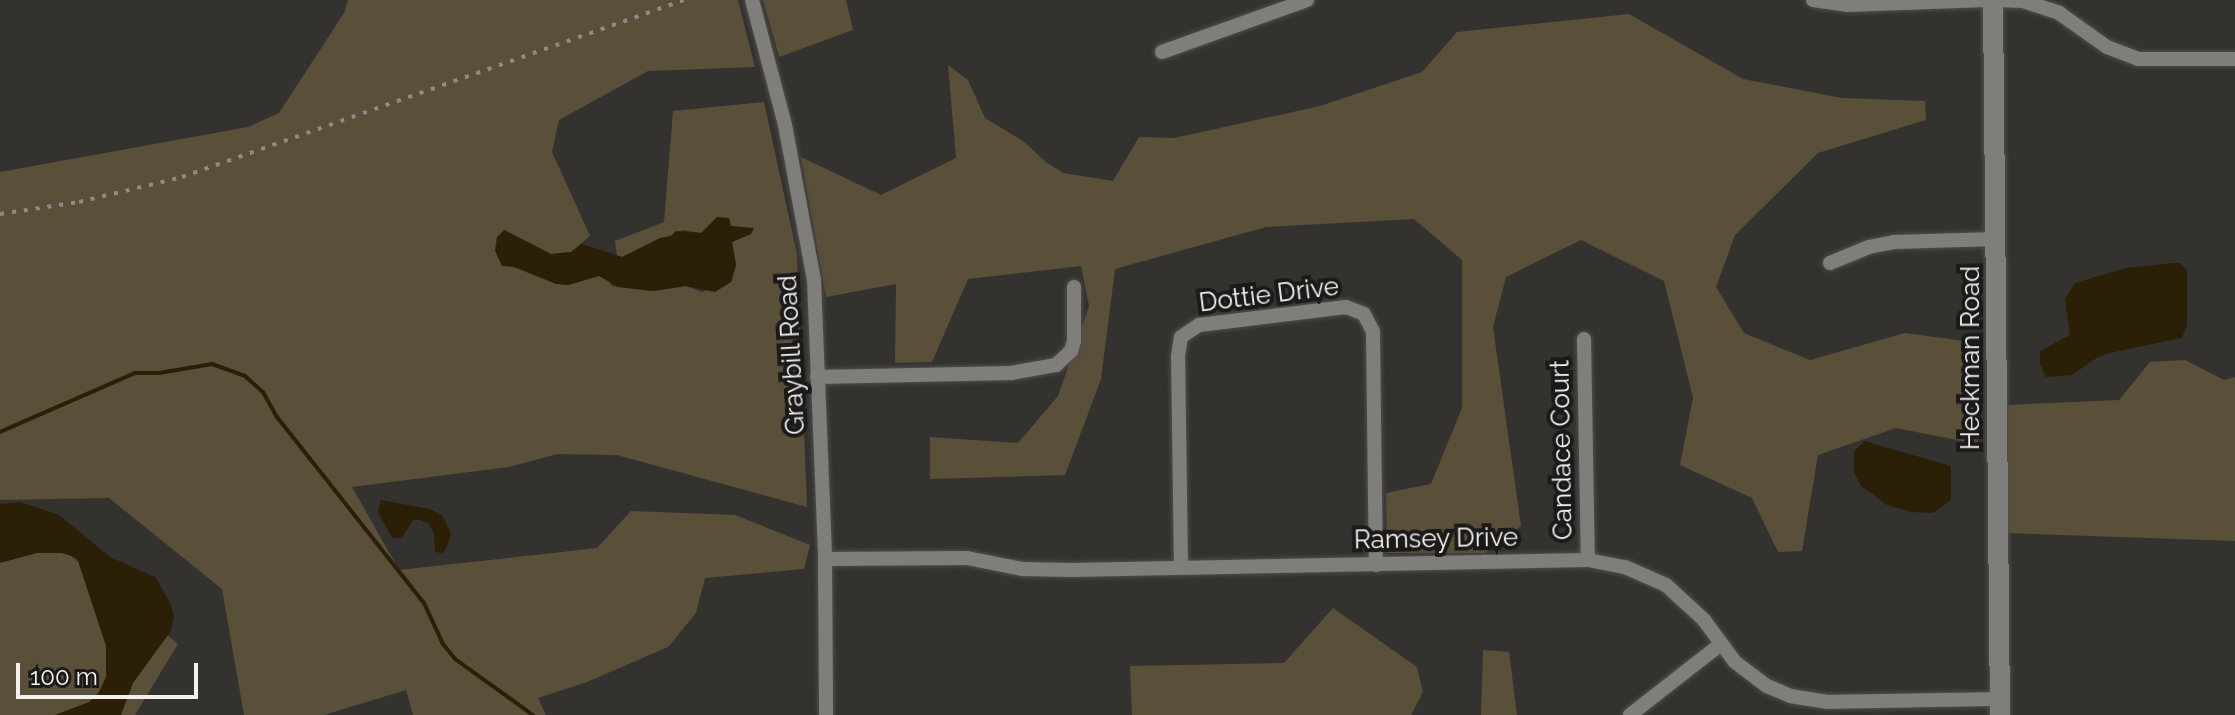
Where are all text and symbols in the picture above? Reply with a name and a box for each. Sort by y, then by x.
street label: Heckman Road [1955,266,1987,450]
street label: Dottie Drive [1197,271,1341,319]
street label: Graybill Road [772,274,812,436]
street label: Candace Court [1545,360,1579,540]
street label: Ramsey Drive [1353,522,1519,556]
scale bar [20,647,202,697]
text: 100 m [30,662,98,691]

